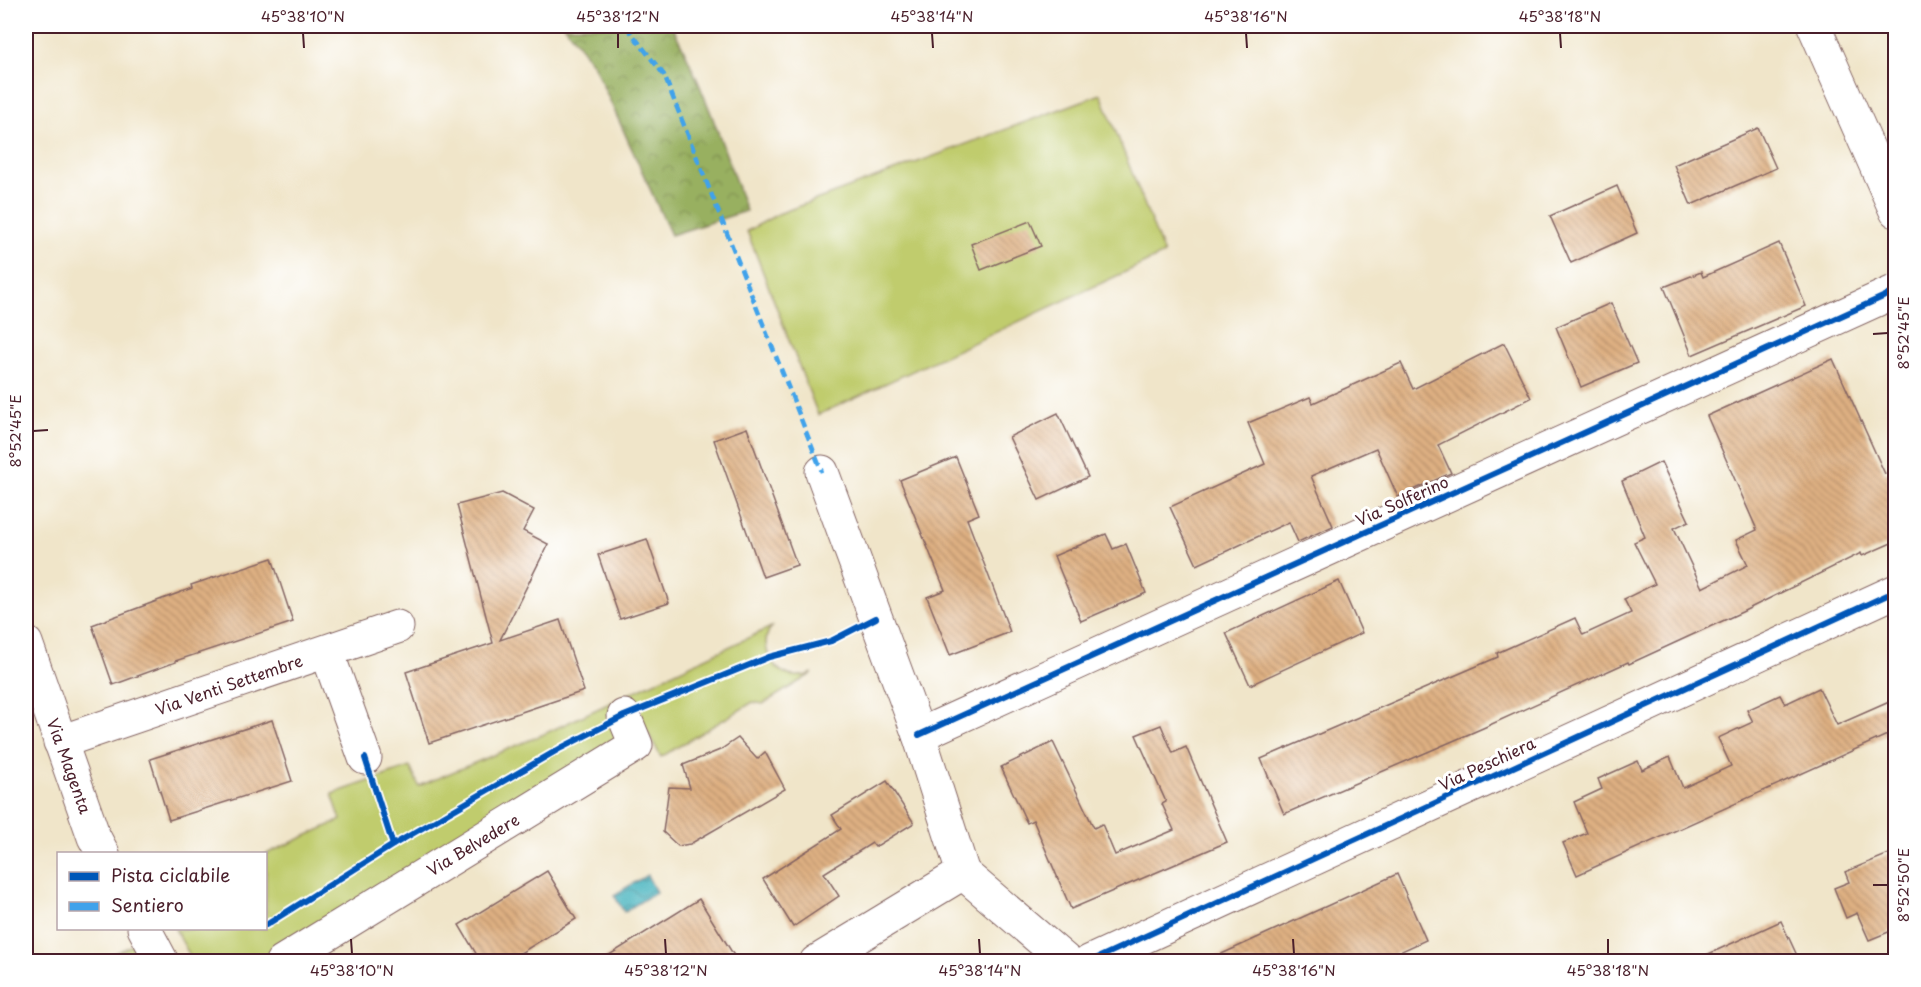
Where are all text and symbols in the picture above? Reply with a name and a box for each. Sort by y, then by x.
text: 45°38'10"N [261,4,345,27]
text: 45°38'12"N [576,4,660,27]
text: 45°38'14"N [891,4,973,27]
text: 45°38'16"N [1204,4,1288,27]
text: 45°38'18"N [1519,4,1601,27]
text: 8°52'45"E [1891,296,1914,370]
text: 8°52'45"E [3,394,26,468]
street label: Via Solferino [1351,469,1452,531]
street label: Via Venti Settembre [152,647,306,721]
street label: Via Magenta [42,714,98,817]
street label: Via Peschiera [1434,730,1539,796]
street label: Via Belvedere [422,807,523,881]
text: 8°52'50"E [1891,848,1914,922]
legend [57,852,267,930]
text: Pista ciclabile [111,861,230,888]
text: Sentiero [111,891,184,918]
text: 45°38'10"N [310,958,394,981]
text: 45°38'12"N [624,958,708,981]
text: 45°38'14"N [939,958,1021,981]
text: 45°38'16"N [1252,958,1336,981]
text: 45°38'18"N [1567,958,1649,981]

